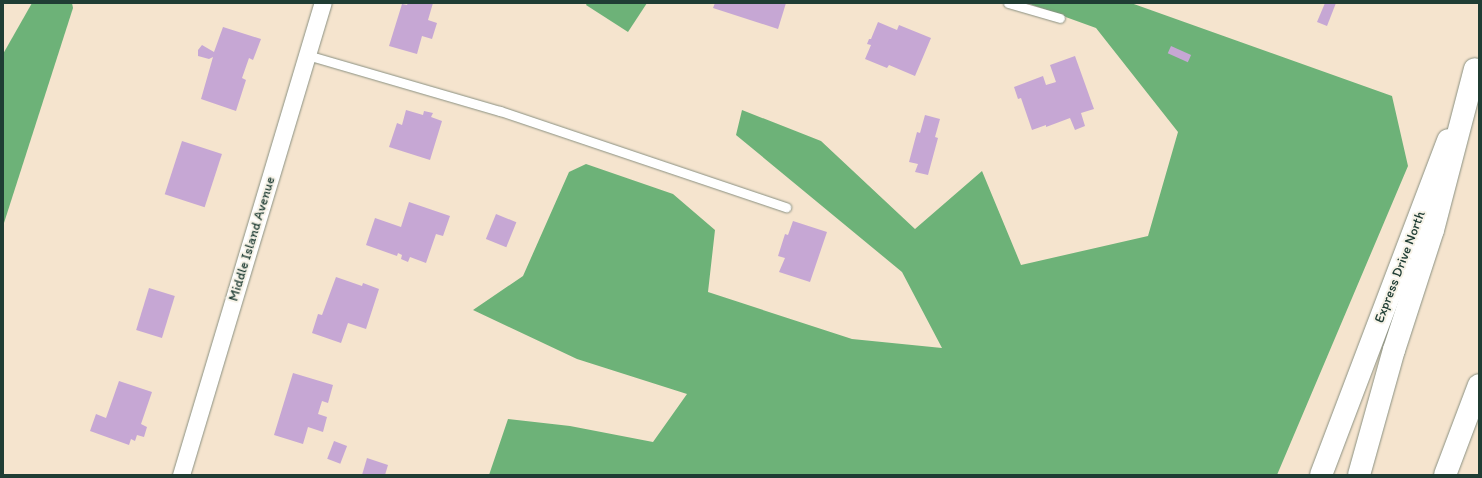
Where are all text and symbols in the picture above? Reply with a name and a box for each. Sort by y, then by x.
street label: Middle Island Avenue [225,175,279,303]
street label: Express Drive North [1371,209,1429,325]

